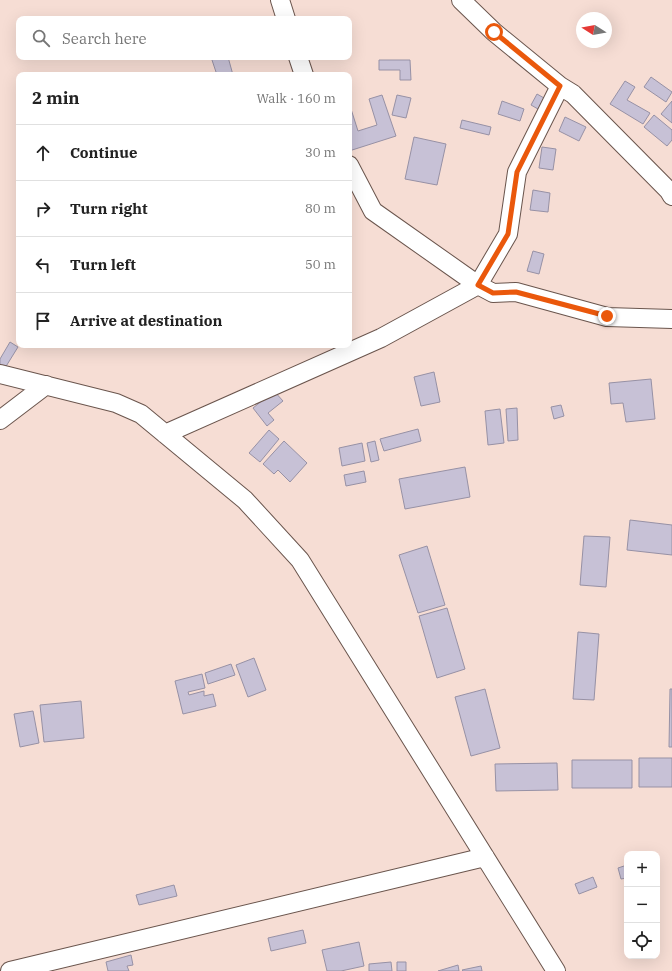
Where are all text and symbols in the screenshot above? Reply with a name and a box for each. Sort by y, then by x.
north arrow [576,12,612,48]
search box [16,16,352,60]
route start [485,23,503,41]
icon: search [30,27,52,49]
text: Search here [62,29,147,48]
text: 2 min [32,87,80,109]
text: Walk · 160 m [257,90,336,107]
icon: ahead [32,142,54,164]
text: Continue [70,143,137,162]
text: 30 m [305,144,336,161]
icon: right [32,198,54,220]
text: Turn right [70,199,148,218]
text: 80 m [305,200,336,217]
icon: left [32,254,54,276]
text: Turn left [70,255,136,274]
text: 50 m [305,256,336,273]
route end [598,307,616,325]
icon: arrive [32,310,54,332]
text: Arrive at destination [70,311,222,330]
map controls [624,851,660,959]
button: + [624,851,660,887]
button: − [624,887,660,923]
button: locate [624,923,660,959]

